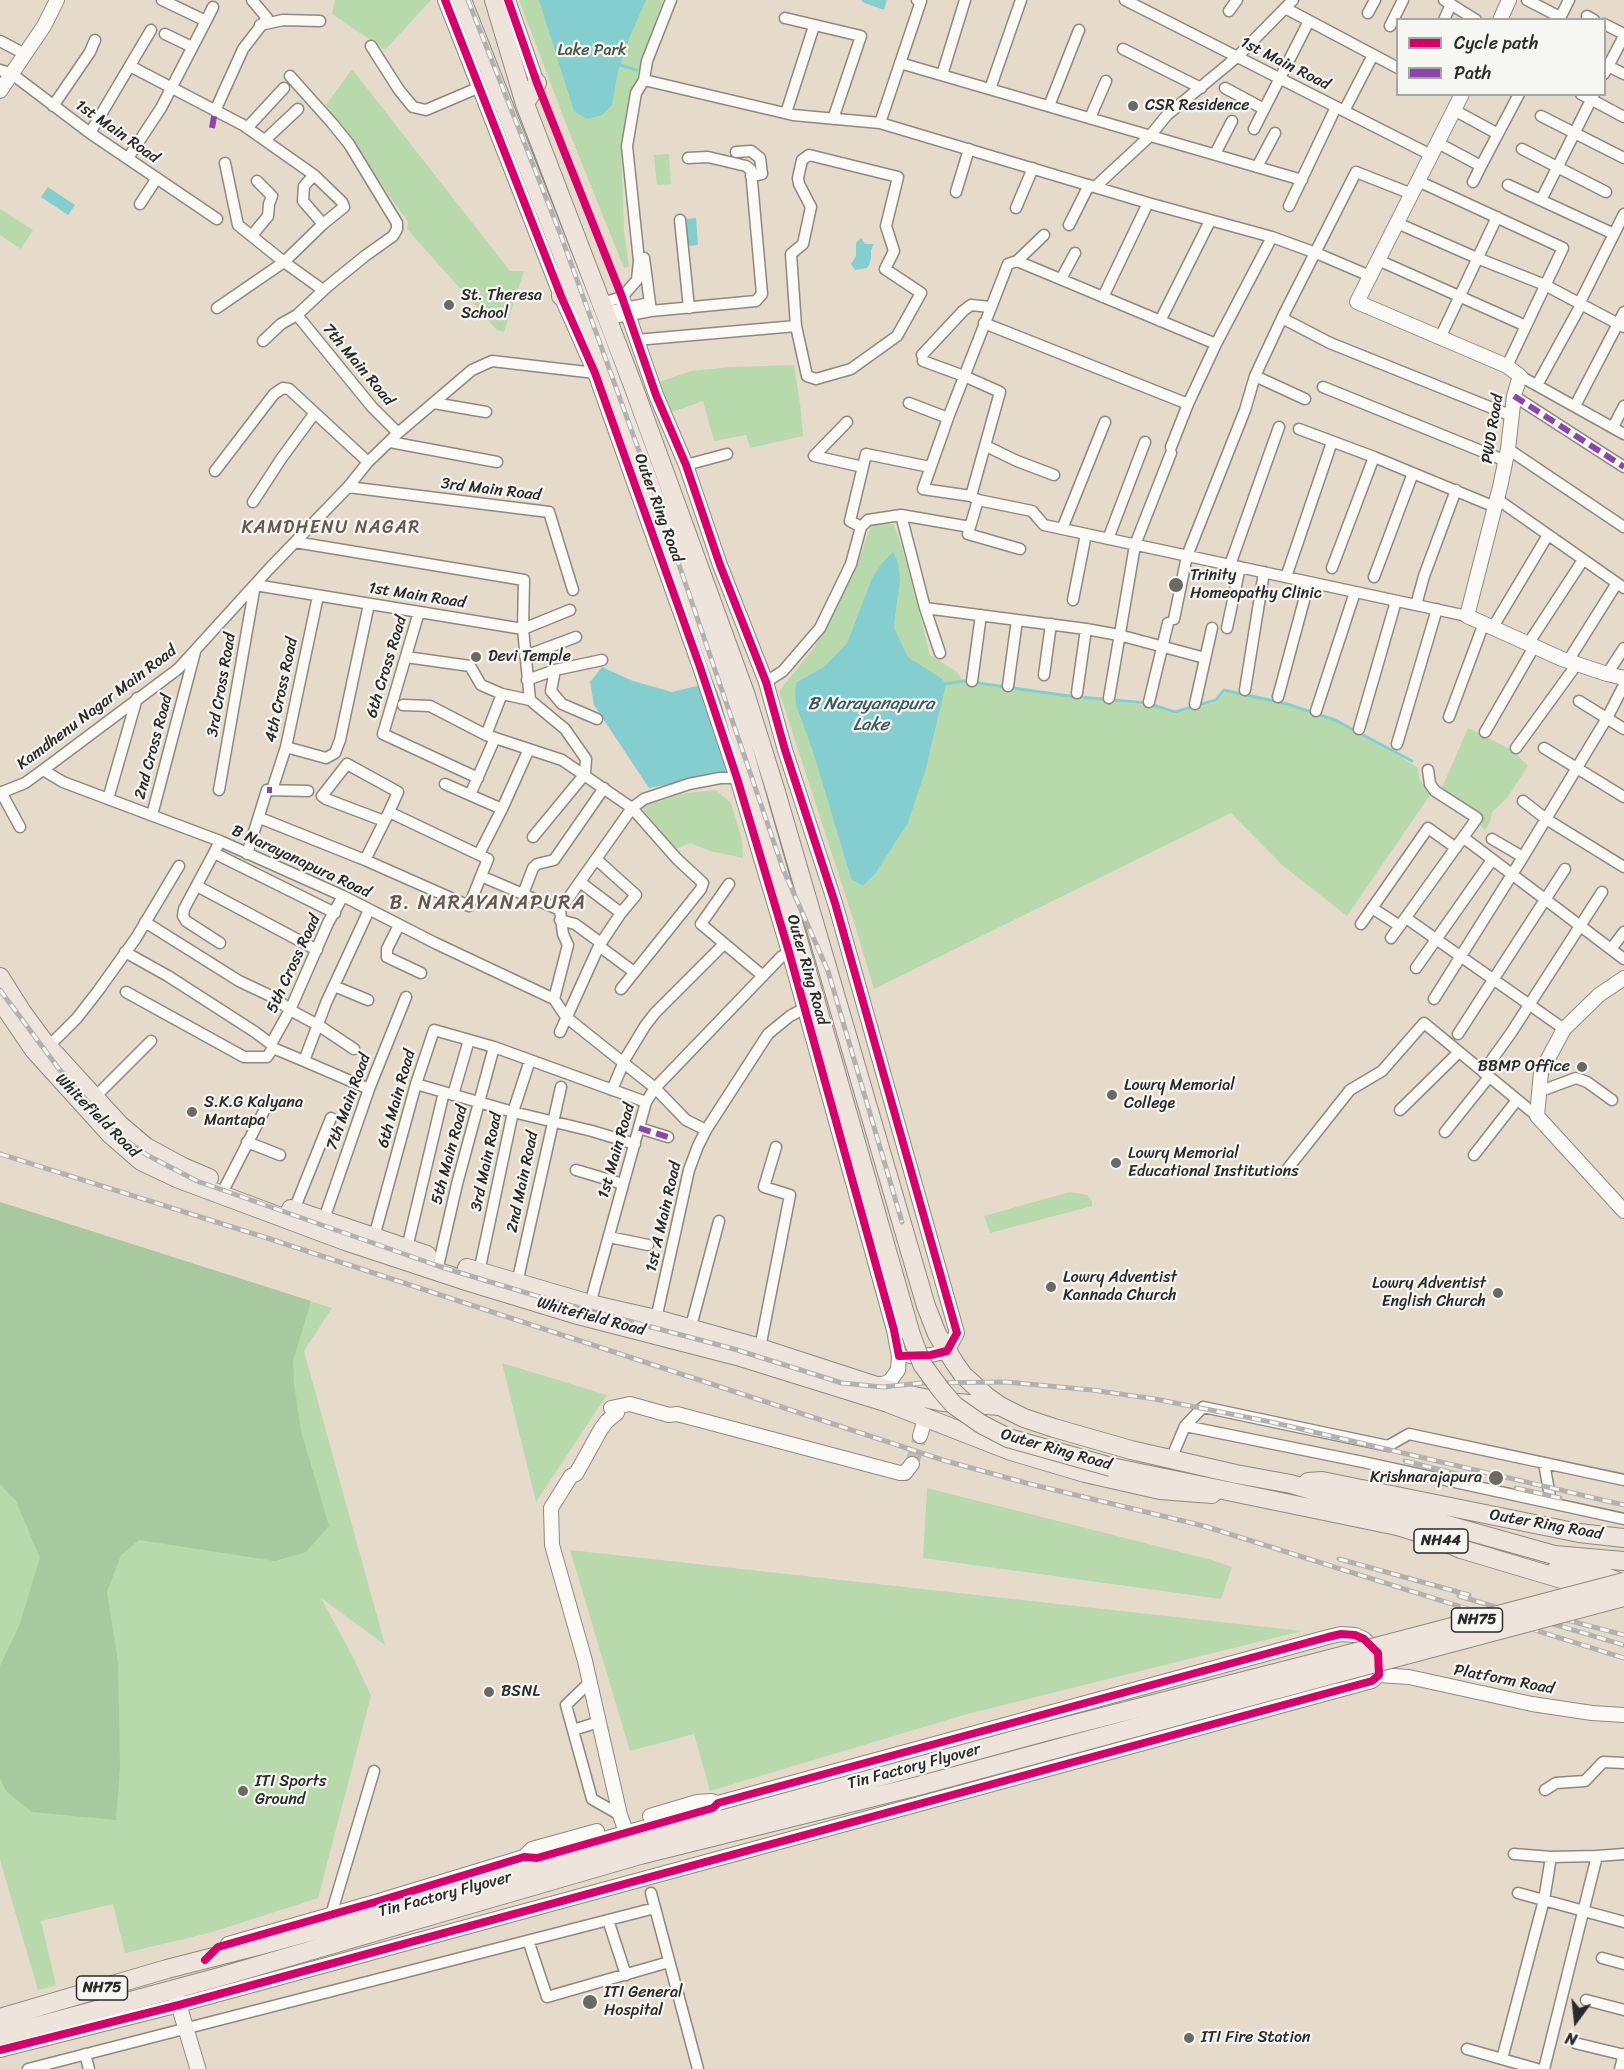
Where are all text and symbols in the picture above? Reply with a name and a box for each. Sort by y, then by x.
legend [1396,18,1606,96]
text: Cycle path [1454,27,1538,59]
street label: 1st Main Road [1237,33,1333,95]
park label: Lake Park [557,41,627,61]
text: Path [1454,57,1491,89]
street label: 1st Main Road [71,96,163,168]
place label: CSR Residence [1145,96,1249,116]
marker: CSR Residence [1126,99,1140,113]
place label: St. Theresa School [461,286,542,324]
marker: St. Theresa School [442,298,456,312]
street label: 7th Main Road [318,320,398,410]
street label: PWD Road [1478,393,1508,465]
street label: Outer Ring Road [629,451,687,565]
street label: 3rd Main Road [440,474,542,506]
district label: KAMDHENU NAGAR [241,517,421,539]
place label: Trinity Homeopathy Clinic [1190,566,1322,604]
marker: Trinity Homeopathy Clinic [1167,576,1185,594]
street label: 1st Main Road [367,579,467,613]
street label: 6th Cross Road [362,614,412,720]
street label: 3rd Cross Road [203,632,241,738]
street label: 4th Cross Road [262,636,302,744]
street label: Kamdhenu Nagar Main Road [13,642,181,774]
place label: Devi Temple [488,647,571,667]
marker: Devi Temple [469,650,483,664]
street label: 2nd Cross Road [131,693,177,801]
water label: B Narayanapura Lake [808,693,934,736]
street label: B Narayanapura Road [228,821,374,903]
district label: B. NARAYANAPURA [390,892,586,916]
street label: 5th Cross Road [263,912,325,1016]
street label: Outer Ring Road [782,912,832,1028]
street label: 6th Main Road [374,1048,420,1150]
street label: 7th Main Road [323,1051,375,1153]
place label: BBMP Office [1478,1057,1570,1077]
marker: BBMP Office [1575,1060,1589,1074]
street label: Whitefield Road [51,1070,143,1162]
place label: Lowry Memorial College [1124,1076,1235,1114]
marker: Lowry Memorial College [1105,1088,1119,1102]
place label: S.K.G Kalyana Mantapa [204,1093,303,1131]
street label: 1st Main Road [594,1101,640,1201]
street label: 5th Main Road [428,1103,472,1207]
marker: S.K.G Kalyana Mantapa [185,1105,199,1119]
street label: 3rd Main Road [467,1111,507,1213]
street label: 2nd Main Road [503,1130,543,1234]
place label: Lowry Memorial Educational Institutions [1128,1144,1299,1182]
marker: Lowry Memorial Educational Institutions [1109,1156,1123,1170]
street label: 1st A Main Road [642,1160,686,1274]
place label: Lowry Adventist Kannada Church [1063,1268,1177,1306]
place label: Lowry Adventist English Church [1372,1274,1486,1312]
marker: Lowry Adventist Kannada Church [1044,1280,1058,1294]
marker: Lowry Adventist English Church [1491,1286,1505,1300]
street label: Whitefield Road [535,1293,647,1341]
street label: Outer Ring Road [998,1425,1114,1475]
place label: Krishnarajapura [1370,1468,1482,1488]
marker: Krishnarajapura [1487,1469,1505,1487]
street label: Outer Ring Road [1488,1506,1604,1544]
road number: NH44 [1414,1529,1468,1553]
road number: NH75 [1452,1608,1502,1632]
street label: Platform Road [1452,1661,1556,1699]
place label: BSNL [501,1682,540,1702]
marker: BSNL [482,1685,496,1699]
street label: Tin Factory Flyover [845,1740,983,1794]
place label: ITI Sports Ground [255,1772,326,1810]
marker: ITI Sports Ground [236,1784,250,1798]
street label: Tin Factory Flyover [376,1868,514,1922]
road number: NH75 [76,1976,128,2000]
place label: ITI General Hospital [604,1983,683,2021]
north arrow [1546,1991,1606,2051]
marker: ITI General Hospital [581,1993,599,2011]
text: N [1562,2023,1580,2054]
place label: ITI Fire Station [1201,2028,1310,2048]
marker: ITI Fire Station [1182,2031,1196,2045]

